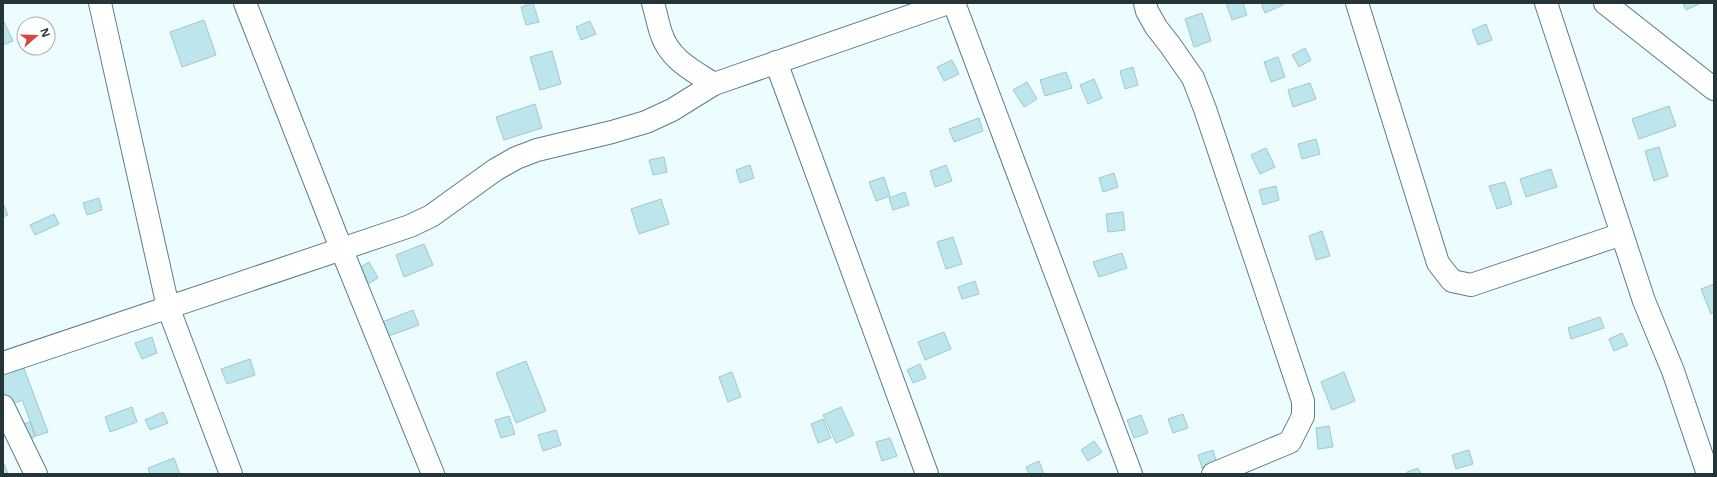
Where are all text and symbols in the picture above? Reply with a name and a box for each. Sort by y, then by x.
north arrow [16,16,56,56]
text: N [37,26,54,39]

